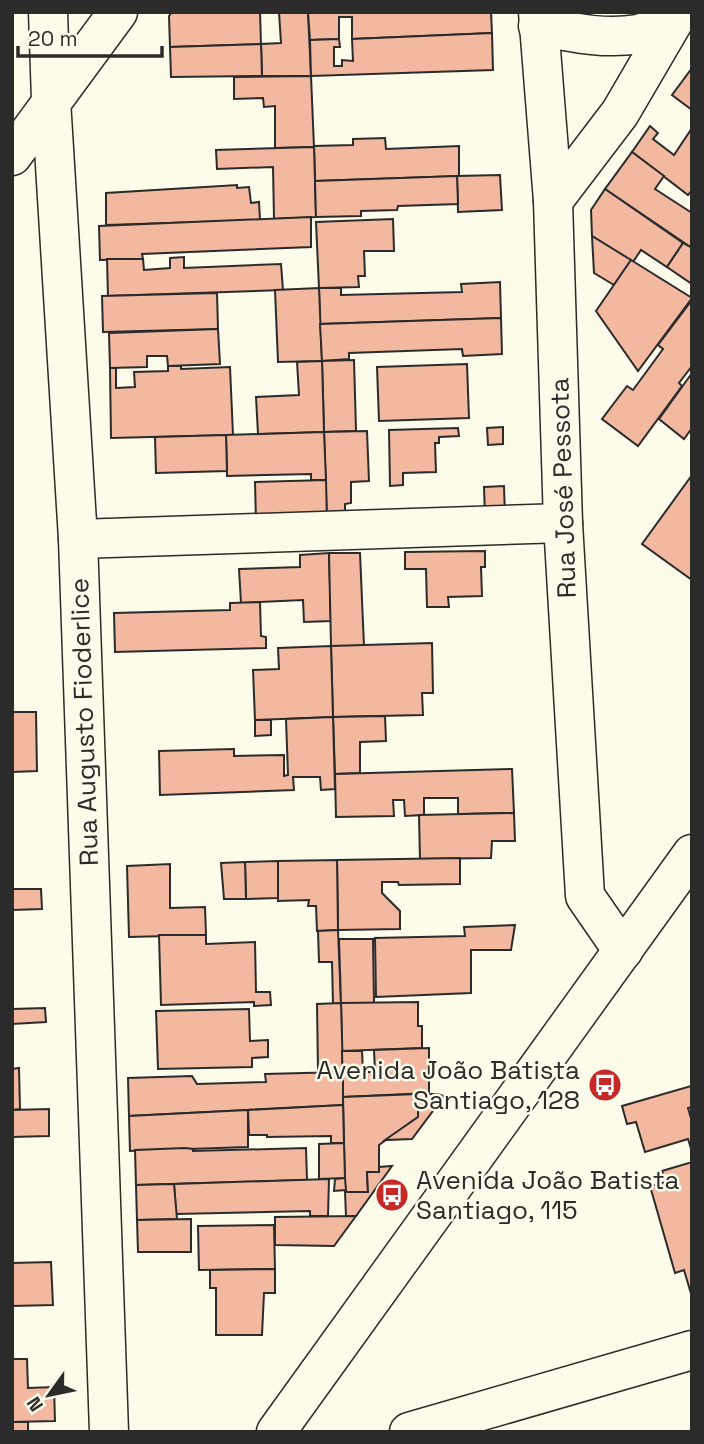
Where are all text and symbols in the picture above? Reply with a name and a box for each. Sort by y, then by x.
scale bar [18,14,161,58]
text: 20 m [28,25,78,52]
street label: Rua José Pessota [542,377,584,599]
street label: Rua Augusto Fioderlice [62,577,106,867]
place label: Avenida João Batista Santiago, 128 [316,1053,580,1117]
bus stop icon: Avenida João Batista Santiago, 128 [586,1066,624,1104]
place label: Avenida João Batista Santiago, 115 [416,1163,680,1227]
bus stop icon: Avenida João Batista Santiago, 115 [373,1176,411,1214]
north arrow [14,1360,84,1430]
text: N [21,1392,49,1416]

